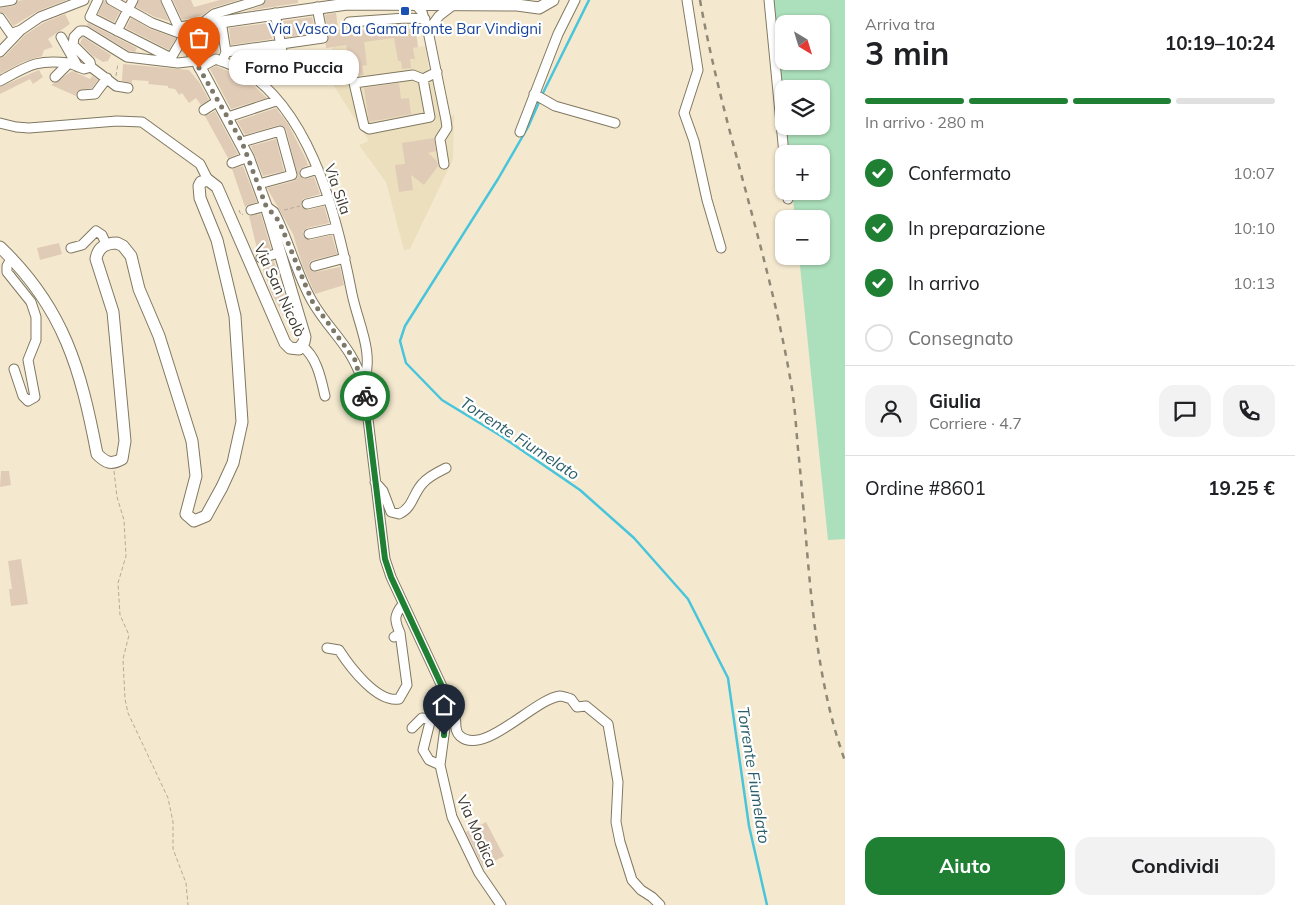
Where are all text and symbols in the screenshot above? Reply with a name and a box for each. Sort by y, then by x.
marker: Via Vasco Da Gama fronte Bar Vindigni [399,5,411,17]
text: Arriva tra [865,14,935,34]
north arrow [775,15,830,70]
map controls [775,15,830,265]
pin [178,17,220,68]
place label: Via Vasco Da Gama fronte Bar Vindigni [268,19,542,38]
icon: bag [185,24,213,52]
text: 10:19–10:24 [1165,31,1275,55]
text: 3 min [865,33,949,73]
callout: Forno Puccia [229,50,359,86]
text: Forno Puccia [245,57,343,77]
button: layers [775,80,830,135]
text: In arrivo · 280 m [865,112,984,132]
button: + [775,145,830,200]
icon: check [865,159,893,187]
street label: Via Sila [320,161,356,217]
text: Confermato [908,161,1011,185]
text: 10:07 [1233,163,1275,183]
button: − [775,210,830,265]
icon: check [865,214,893,242]
text: In preparazione [908,216,1045,240]
text: 10:10 [1233,218,1275,238]
street label: Via San Nicolò [250,240,310,340]
icon: check [865,269,893,297]
text: In arrivo [908,271,980,295]
text: 10:13 [1233,273,1275,293]
text: Consegnato [908,326,1013,350]
courier [340,371,390,421]
icon: bike [351,382,379,410]
button: person [865,385,917,437]
button: chat [1159,385,1211,437]
button: phone [1223,385,1275,437]
text: Giulia [929,389,981,413]
water label: Torrente Fiumelato [457,392,583,484]
text: Corriere · 4.7 [929,413,1022,433]
text: Ordine #8601 [865,476,986,500]
text: 19.25 € [1208,476,1275,500]
pin [423,684,465,735]
icon: home [430,691,458,719]
water label: Torrente Fiumelato [733,705,775,845]
street label: Via Modica [453,792,501,870]
button: Aiuto [865,837,1065,895]
button: Condividi [1075,837,1275,895]

